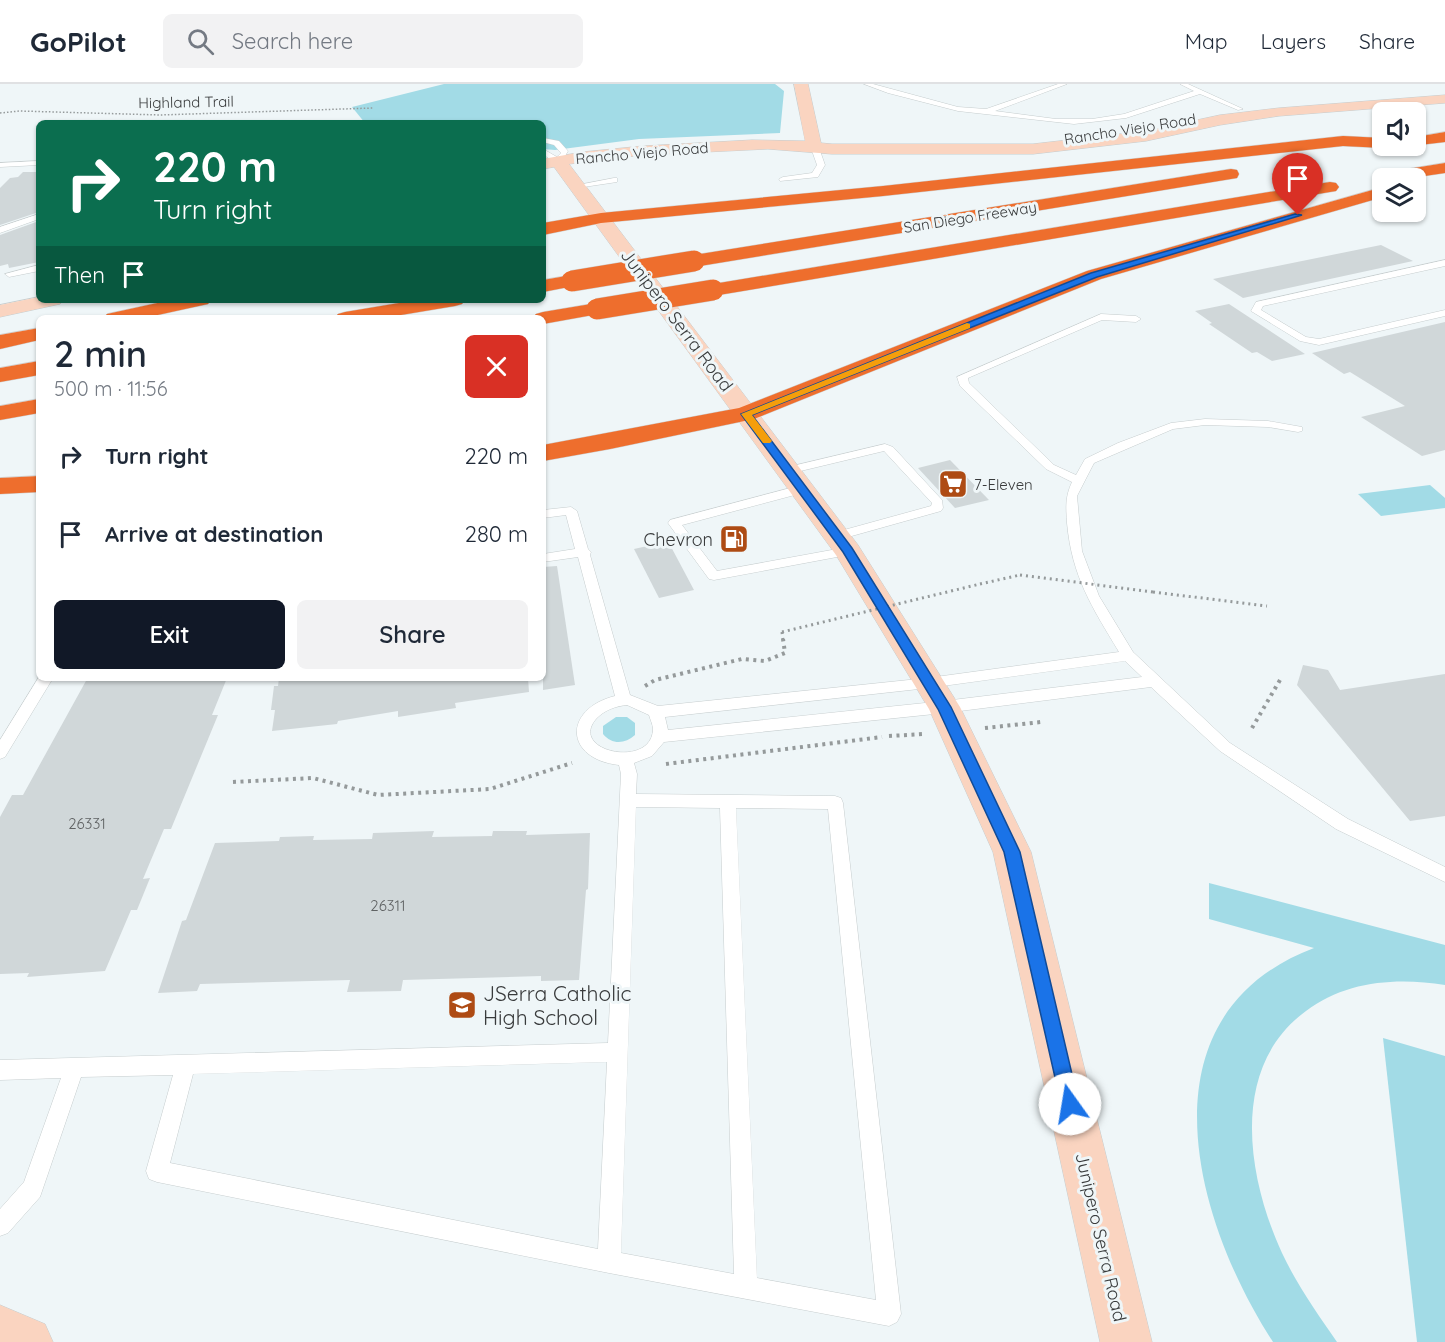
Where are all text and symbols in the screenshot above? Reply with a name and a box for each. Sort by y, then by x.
search box [163,14,583,68]
text: GoPilot [30,24,127,59]
icon: search [184,25,217,58]
text: Search here [232,27,353,55]
text: Map [1185,28,1228,54]
text: Layers [1261,28,1326,54]
text: Share [1359,28,1415,54]
street label: Highland Trail [138,92,234,112]
map controls [1372,102,1426,222]
button: sound [1372,102,1426,156]
street label: Rancho Viejo Road [1063,109,1197,149]
street label: Rancho Viejo Road [575,138,709,168]
text: 220 m [153,140,277,193]
icon: right [54,144,132,222]
pin [1272,153,1323,215]
icon: arrive [1281,162,1314,195]
button: layers [1372,168,1426,222]
text: Turn right [153,192,272,226]
street label: San Diego Freeway [902,197,1038,237]
street label: Junipero Serra Road [616,244,738,396]
icon: arrive [117,258,150,291]
text: Then [54,261,105,289]
text: 2 min [54,331,147,376]
button: close [465,335,528,398]
text: 500 m · 11:56 [54,376,167,401]
icon: right [54,440,87,473]
text: Turn right [105,442,209,470]
text: 220 m [464,442,528,470]
supermarket icon: 7-Eleven [937,468,969,500]
place label: 7-Eleven [974,475,1033,494]
icon: arrive [54,518,87,551]
text: Arrive at destination [105,520,323,548]
text: 280 m [465,520,528,548]
fuel station icon: Chevron [718,523,750,555]
place label: Chevron [644,528,713,551]
button: Exit [54,600,285,669]
button: Share [297,600,528,669]
house number: 26331 [68,814,106,833]
house number: 26311 [370,896,406,915]
place label: JSerra Catholic High School [483,980,632,1030]
school or university icon: JSerra Catholic High School [446,989,478,1021]
position arrow [1038,1072,1102,1136]
street label: Junipero Serra Road [1070,1150,1132,1324]

